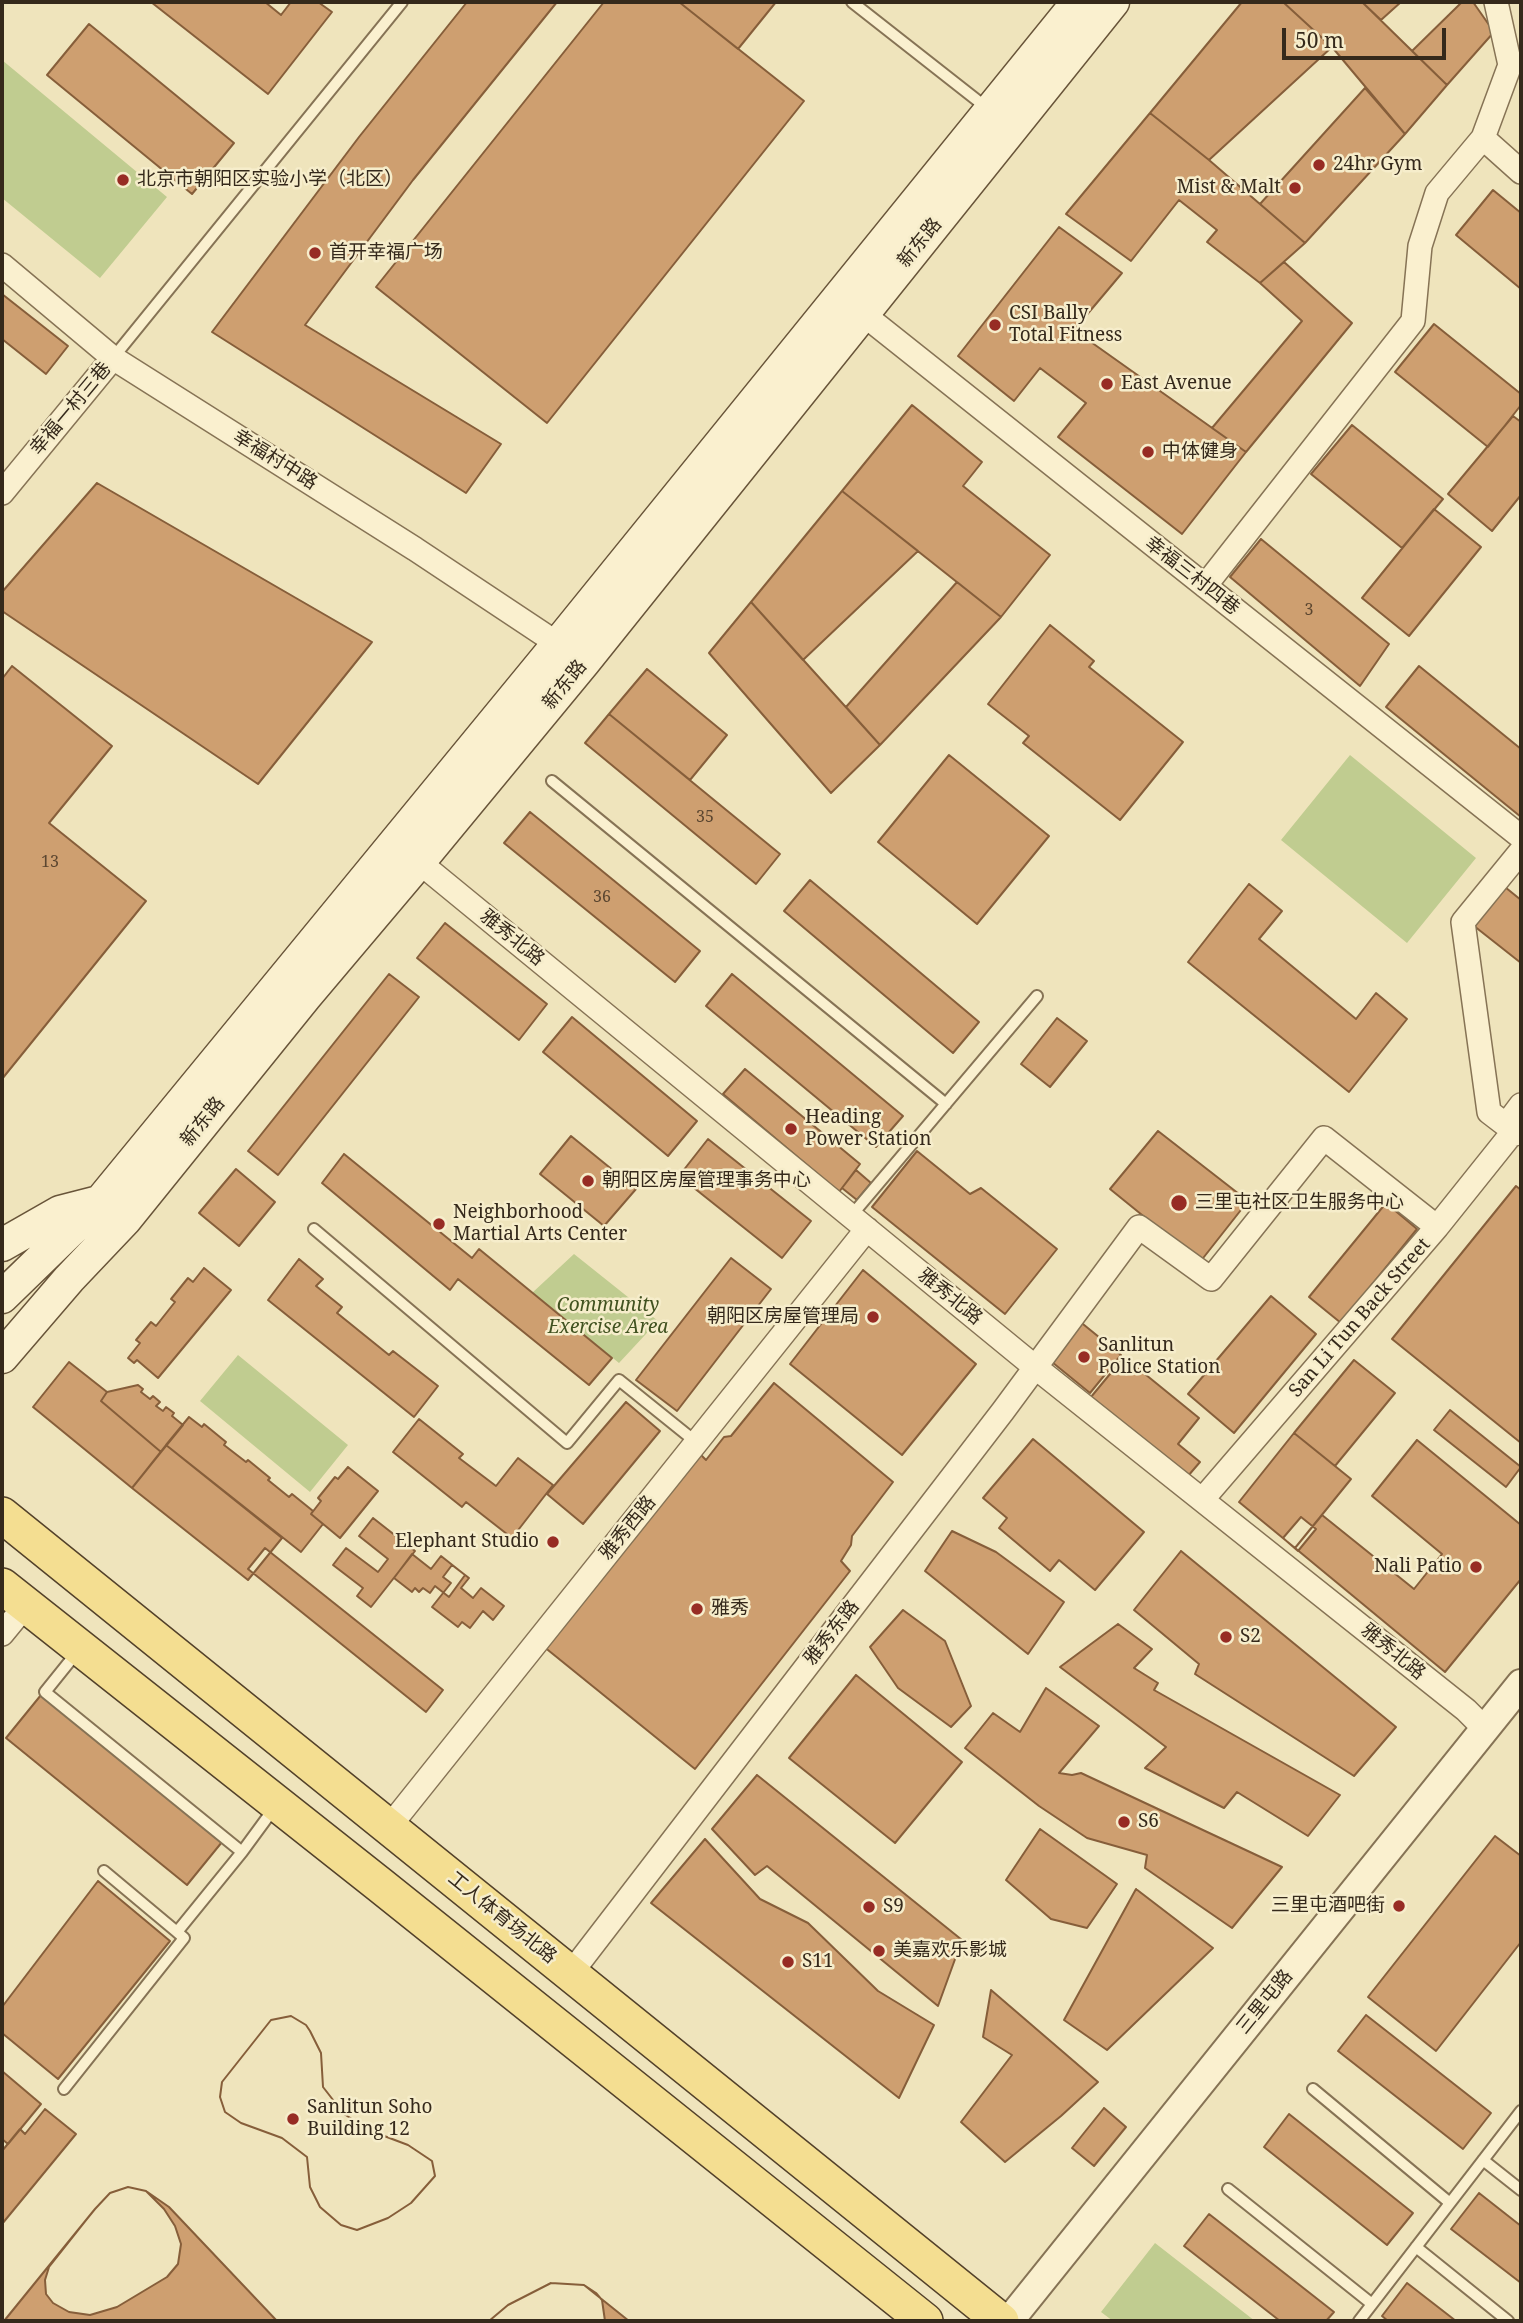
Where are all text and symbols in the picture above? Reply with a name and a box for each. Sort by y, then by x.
scale bar [1285,14,1450,58]
text: 50 m [1295,26,1344,54]
place label: 24hr Gym [1333,154,1422,176]
marker: 24hr Gym [1311,157,1327,173]
place label: 北京市朝阳区实验小学（北区） [137,169,403,191]
marker: 北京市朝阳区实验小学（北区） [115,172,131,188]
place label: Mist & Malt [1177,177,1281,199]
marker: Mist & Malt [1287,180,1303,196]
street label: 新东路 [893,214,947,272]
place label: 首开幸福广场 [329,242,443,264]
marker: 首开幸福广场 [307,245,323,261]
place label: CSI Bally Total Fitness [1009,303,1122,347]
marker: CSI Bally Total Fitness [987,317,1003,333]
street label: 幸福一村三巷 [26,358,116,460]
place label: East Avenue [1121,373,1232,395]
marker: East Avenue [1099,376,1115,392]
street label: 幸福村中路 [229,425,321,495]
place label: 中体健身 [1162,441,1238,463]
marker: 中体健身 [1140,444,1156,460]
street label: 幸福三村四巷 [1140,532,1244,620]
house number: 3 [1305,600,1313,620]
street label: 新东路 [538,656,592,714]
house number: 35 [696,807,714,827]
house number: 13 [41,852,59,872]
house number: 36 [593,887,611,907]
street label: 雅秀北路 [475,905,549,971]
street label: 新东路 [176,1093,230,1151]
place label: Heading Power Station [805,1107,932,1151]
marker: Heading Power Station [783,1121,799,1137]
place label: 朝阳区房屋管理事务中心 [602,1170,811,1192]
marker: 朝阳区房屋管理事务中心 [580,1173,596,1189]
place label: 三里屯社区卫生服务中心 [1195,1192,1404,1214]
marker: 三里屯社区卫生服务中心 [1169,1193,1189,1213]
place label: Neighborhood Martial Arts Center [453,1202,627,1246]
marker: Neighborhood Martial Arts Center [431,1216,447,1232]
street label: San Li Tun Back Street [1285,1234,1435,1402]
street label: 雅秀北路 [913,1264,987,1330]
park label: Community Exercise Area [548,1295,668,1339]
place label: 朝阳区房屋管理局 [707,1306,859,1328]
marker: 朝阳区房屋管理局 [865,1309,881,1325]
place label: Sanlitun Police Station [1098,1335,1221,1379]
marker: Sanlitun Police Station [1076,1349,1092,1365]
street label: 雅秀西路 [595,1491,661,1565]
place label: Elephant Studio [395,1531,539,1553]
marker: Elephant Studio [545,1534,561,1550]
place label: Nali Patio [1374,1556,1462,1578]
marker: Nali Patio [1468,1559,1484,1575]
street label: 雅秀东路 [800,1596,864,1670]
place label: 雅秀 [711,1598,749,1620]
marker: 雅秀 [689,1601,705,1617]
street label: 雅秀北路 [1356,1619,1430,1685]
place label: S2 [1240,1626,1261,1648]
marker: S2 [1218,1629,1234,1645]
place label: S6 [1138,1811,1159,1833]
marker: S6 [1116,1814,1132,1830]
street label: 工人体育场北路 [443,1867,561,1969]
place label: 三里屯酒吧街 [1271,1895,1385,1917]
place label: S9 [883,1896,904,1918]
marker: 三里屯酒吧街 [1391,1898,1407,1914]
marker: S9 [861,1899,877,1915]
place label: 美嘉欢乐影城 [893,1940,1007,1962]
marker: 美嘉欢乐影城 [871,1943,887,1959]
place label: S11 [802,1951,834,1973]
marker: S11 [780,1954,796,1970]
street label: 三里屯路 [1232,1965,1298,2039]
place label: Sanlitun Soho Building 12 [307,2097,433,2141]
marker: Sanlitun Soho Building 12 [285,2111,301,2127]

